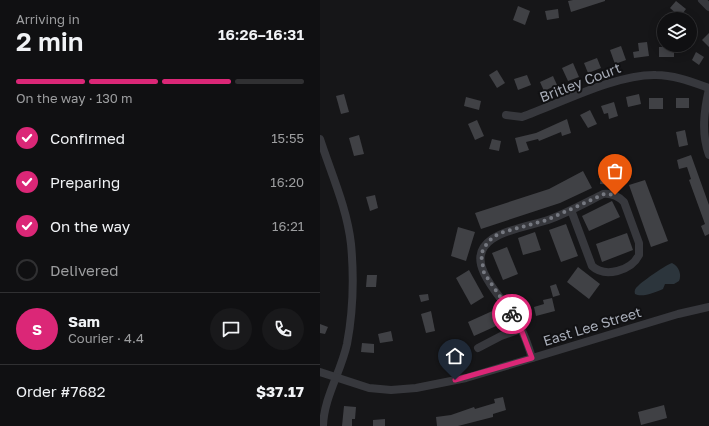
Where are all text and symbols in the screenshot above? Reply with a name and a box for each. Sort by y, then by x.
text: Arriving in [16,11,80,27]
map controls [657,12,697,52]
button: layers [657,12,697,52]
text: 16:26–16:31 [218,25,304,43]
text: 2 min [16,26,84,57]
street label: Britley Court [537,59,623,105]
text: On the way · 130 m [16,90,133,106]
icon: check [16,127,38,149]
text: Confirmed [50,129,125,147]
text: 15:55 [271,130,304,146]
pin [598,154,632,195]
icon: bag [604,160,626,182]
icon: check [16,171,38,193]
text: Preparing [50,173,120,191]
text: 16:20 [270,174,304,190]
icon: check [16,215,38,237]
text: On the way [50,217,130,235]
text: 16:21 [272,218,304,234]
text: Delivered [50,261,118,279]
courier [492,294,532,334]
icon: bike [501,303,523,325]
street label: East Lee Street [541,303,643,349]
button: chat [210,308,252,350]
button: phone [262,308,304,350]
text: Sam [68,312,100,330]
text: S [32,320,42,338]
text: Courier · 4.4 [68,330,144,346]
pin [438,339,472,380]
icon: home [444,345,466,367]
text: Order #7682 [16,382,105,400]
text: $37.17 [256,382,304,400]

